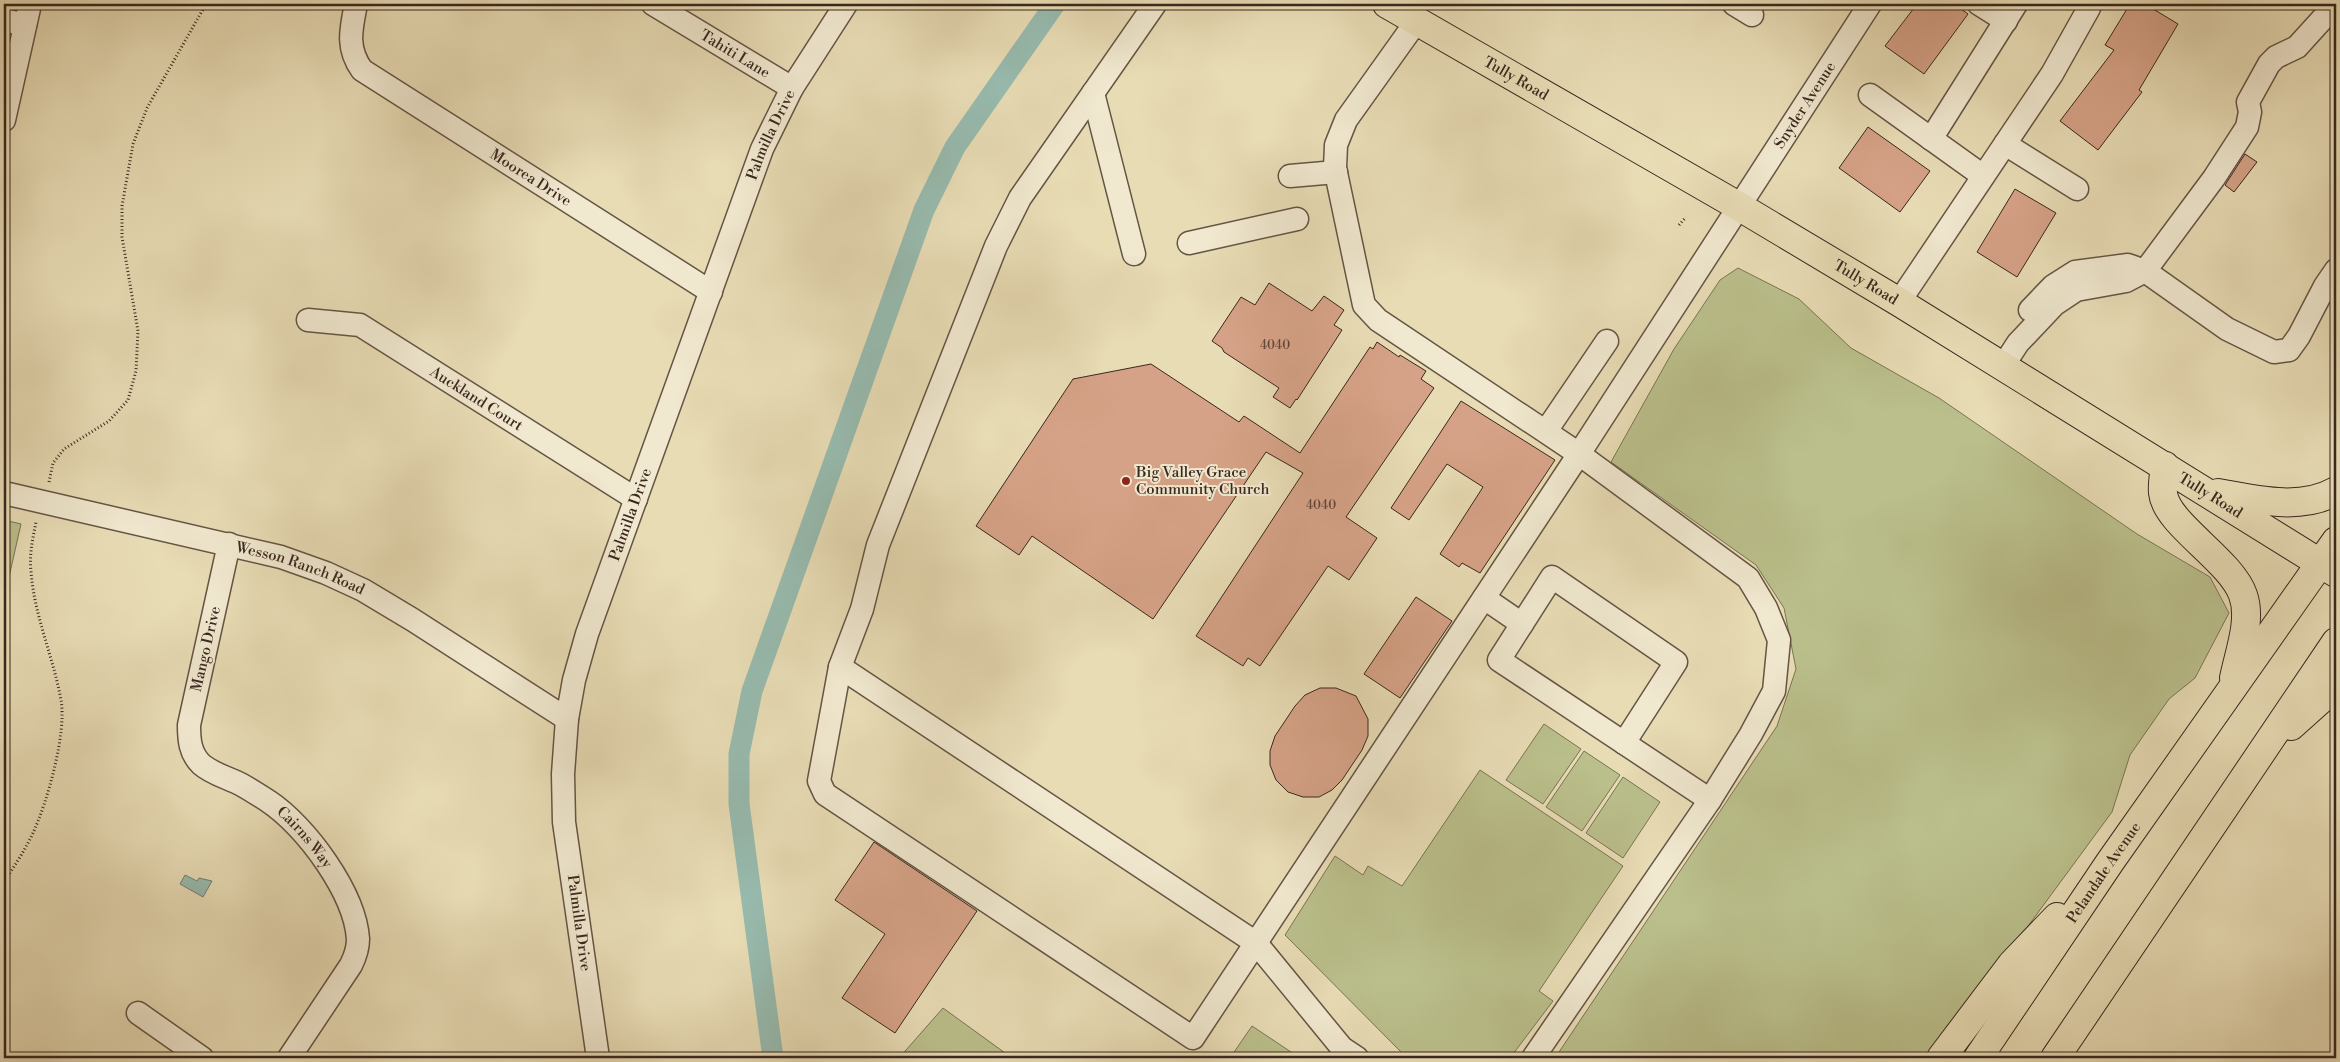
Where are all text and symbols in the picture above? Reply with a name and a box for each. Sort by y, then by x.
street label: Tahiti Lane [697,25,774,82]
street label: Tully Road [1480,52,1553,105]
street label: Snyder Avenue [1770,58,1840,152]
street label: Palmilla Drive [742,86,799,183]
street label: Moorea Drive [487,145,575,210]
street label: Tully Road [1830,256,1902,309]
house number: 4040 [1260,338,1290,353]
street label: Auckland Court [426,362,527,435]
place label: Big Valley Grace Community Church [1135,463,1270,499]
street label: Palmilla Drive [605,466,656,564]
street label: Tully Road [2175,468,2247,523]
marker: Big Valley Grace Community Church [1120,475,1132,487]
house number: 4040 [1306,498,1336,513]
street label: Wesson Ranch Road [233,537,368,599]
street label: Mango Drive [187,604,225,694]
street label: Cairns Way [273,802,337,872]
street label: Pelandale Avenue [2062,818,2145,927]
street label: Palmilla Drive [563,873,595,973]

